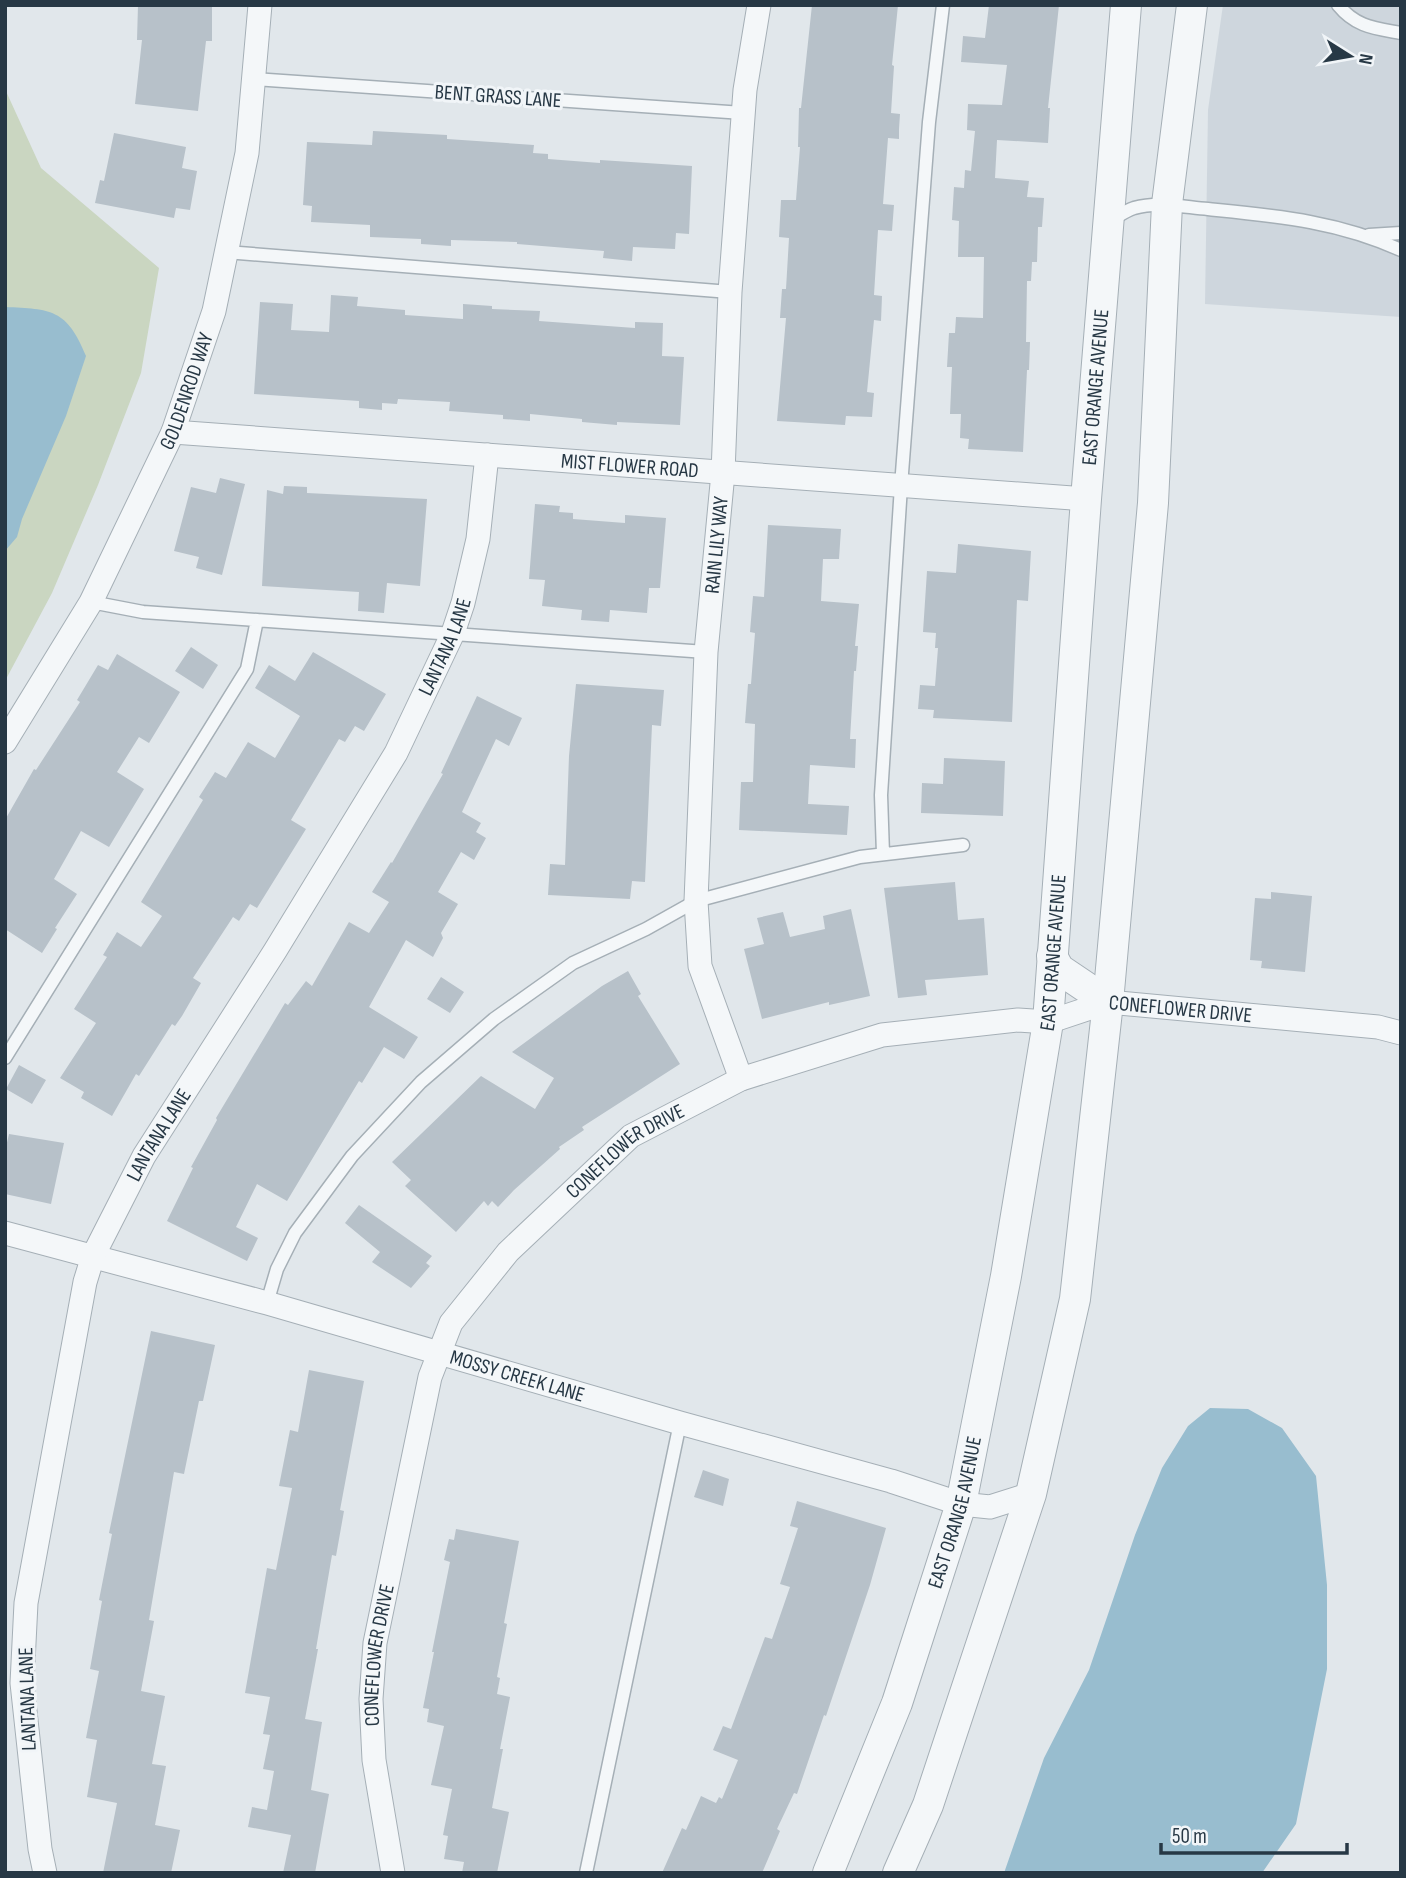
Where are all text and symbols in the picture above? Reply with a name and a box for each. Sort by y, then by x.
north arrow [1315,21,1385,91]
text: N [1353,52,1377,66]
street label: BENT GRASS LANE [434,80,562,113]
street label: EAST ORANGE AVENUE [1077,308,1114,466]
street label: GOLDENROD WAY [154,329,219,454]
street label: MIST FLOWER ROAD [560,449,699,484]
street label: RAIN LILY WAY [700,495,734,595]
street label: LANTANA LANE [413,596,477,700]
street label: EAST ORANGE AVENUE [1035,874,1072,1033]
street label: CONEFLOWER DRIVE [1108,990,1253,1028]
street label: LANTANA LANE [121,1084,197,1185]
street label: CONEFLOWER DRIVE [561,1099,689,1204]
street label: MOSSY CREEK LANE [447,1345,587,1408]
street label: EAST ORANGE AVENUE [923,1434,987,1592]
street label: CONEFLOWER DRIVE [359,1582,400,1727]
street label: LANTANA LANE [13,1647,42,1751]
scale bar [1161,1812,1346,1856]
text: 50 m [1172,1824,1207,1849]

